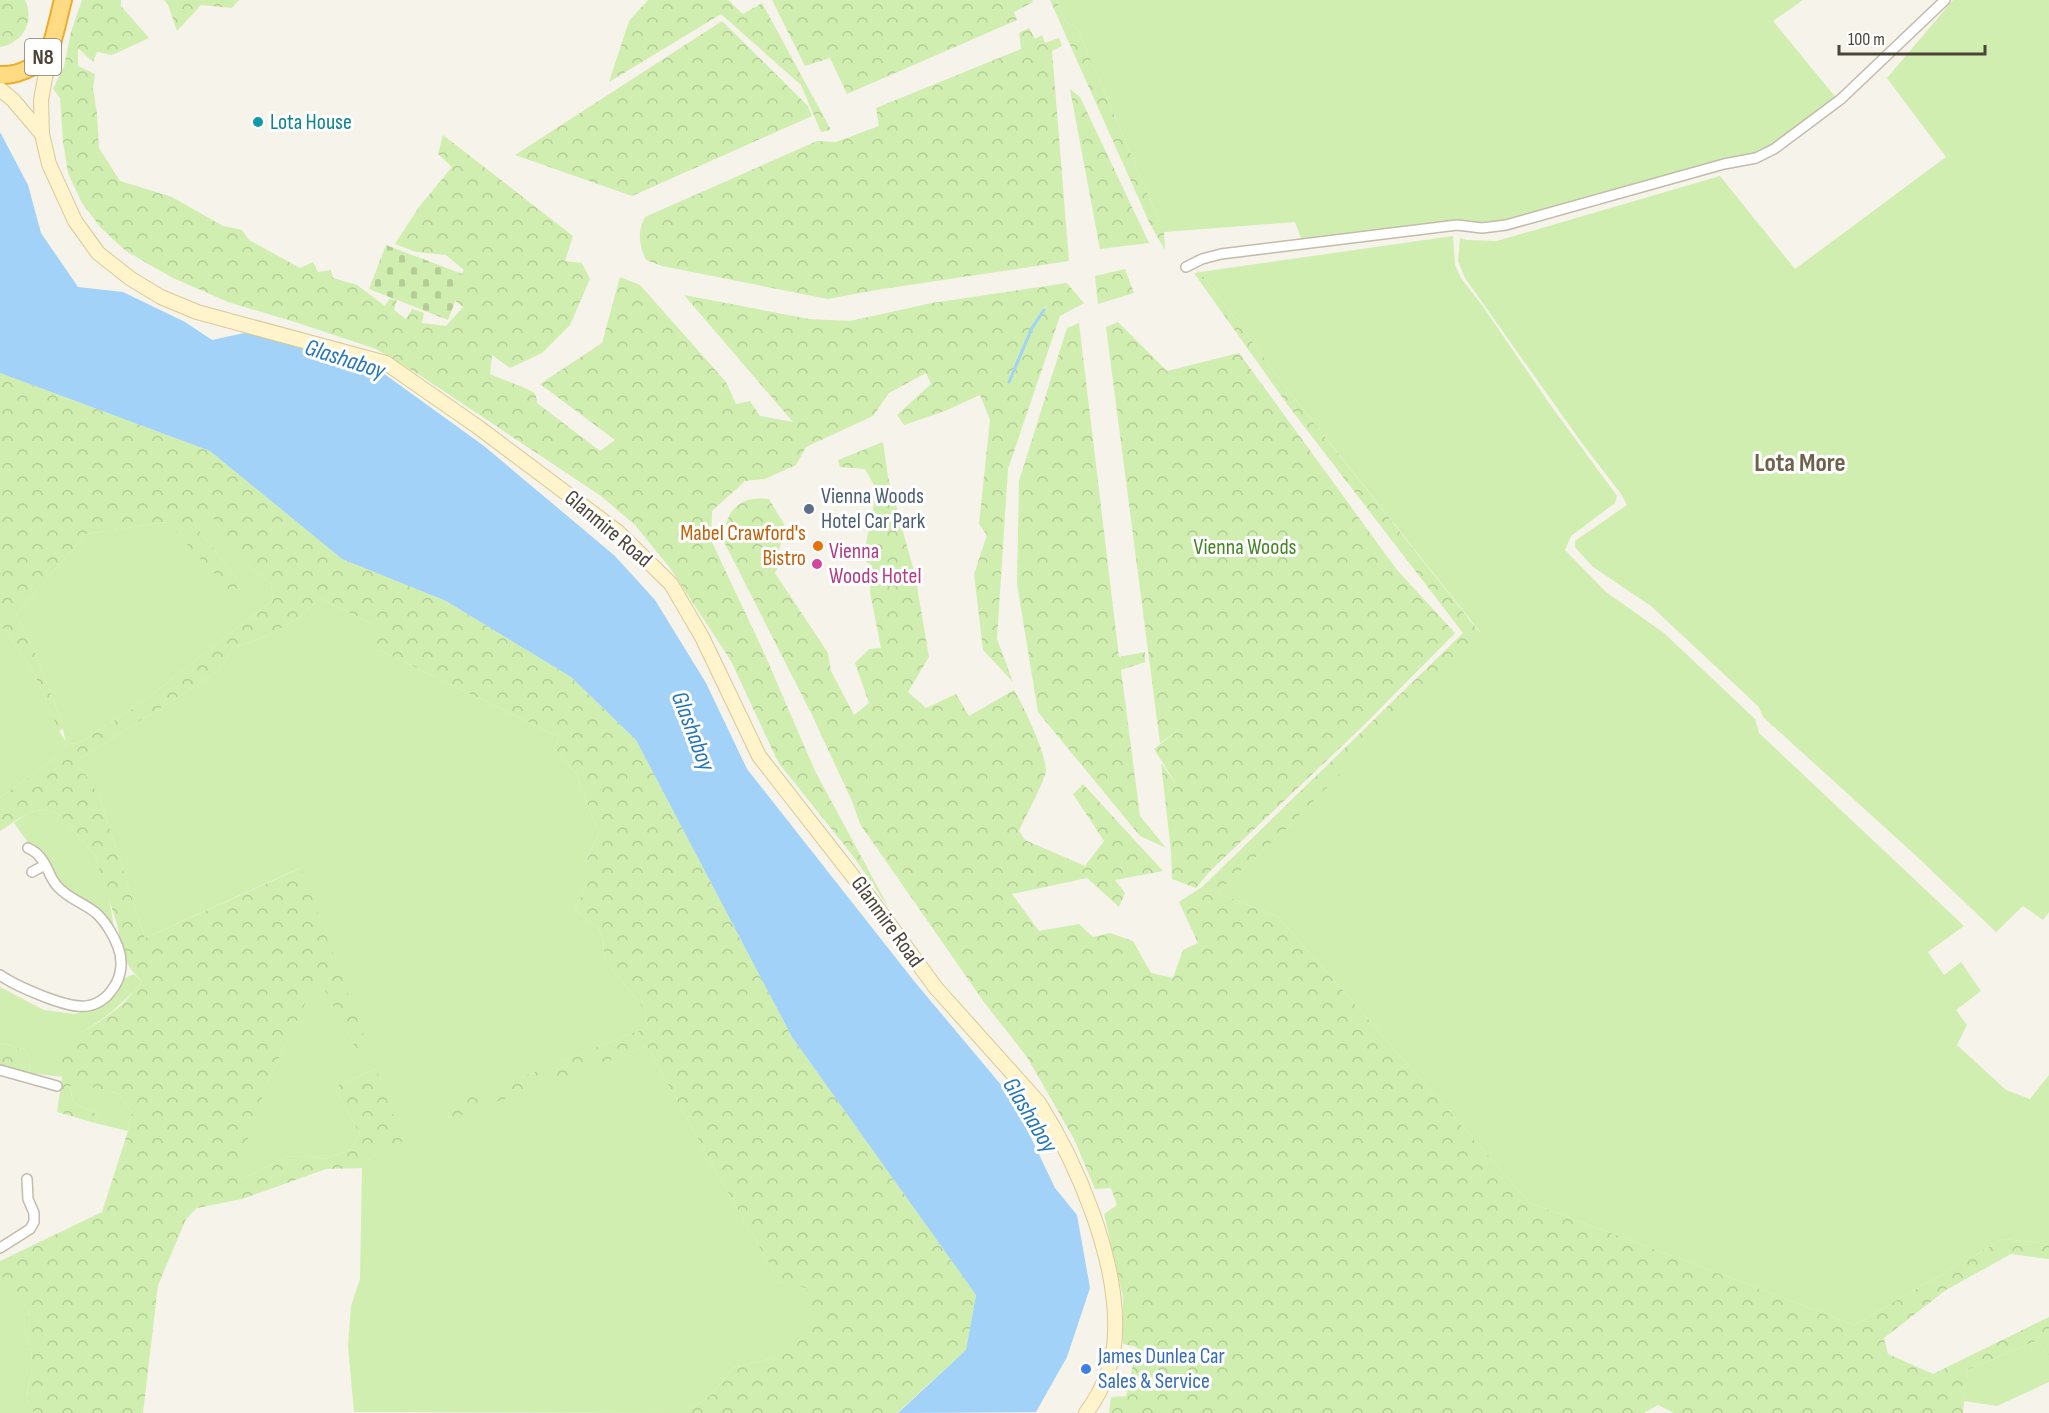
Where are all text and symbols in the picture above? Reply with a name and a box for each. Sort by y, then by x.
scale bar [1839,18,1984,56]
text: 100 m [1848,29,1885,50]
road number: N8 [25,39,61,75]
place label: Lota House [270,109,352,136]
marker: Lota House [251,115,265,129]
water label: Glashaboy [301,332,390,386]
district label: Lota More [1754,448,1846,479]
place label: Vienna Woods Hotel Car Park [821,483,926,535]
street label: Glanmire Road [559,485,657,573]
marker: Vienna Woods Hotel Car Park [802,502,816,516]
place label: Mabel Crawford's Bistro [680,520,806,572]
park label: Vienna Woods [1194,534,1297,561]
place label: Vienna Woods Hotel [829,538,922,590]
marker: Mabel Crawford's Bistro [811,539,825,553]
marker: Vienna Woods Hotel [810,557,824,571]
water label: Glashaboy [665,687,722,776]
street label: Glanmire Road [845,871,929,973]
water label: Glashaboy [996,1072,1064,1159]
place label: James Dunlea Car Sales & Service [1097,1343,1225,1395]
marker: James Dunlea Car Sales & Service [1079,1362,1093,1376]

